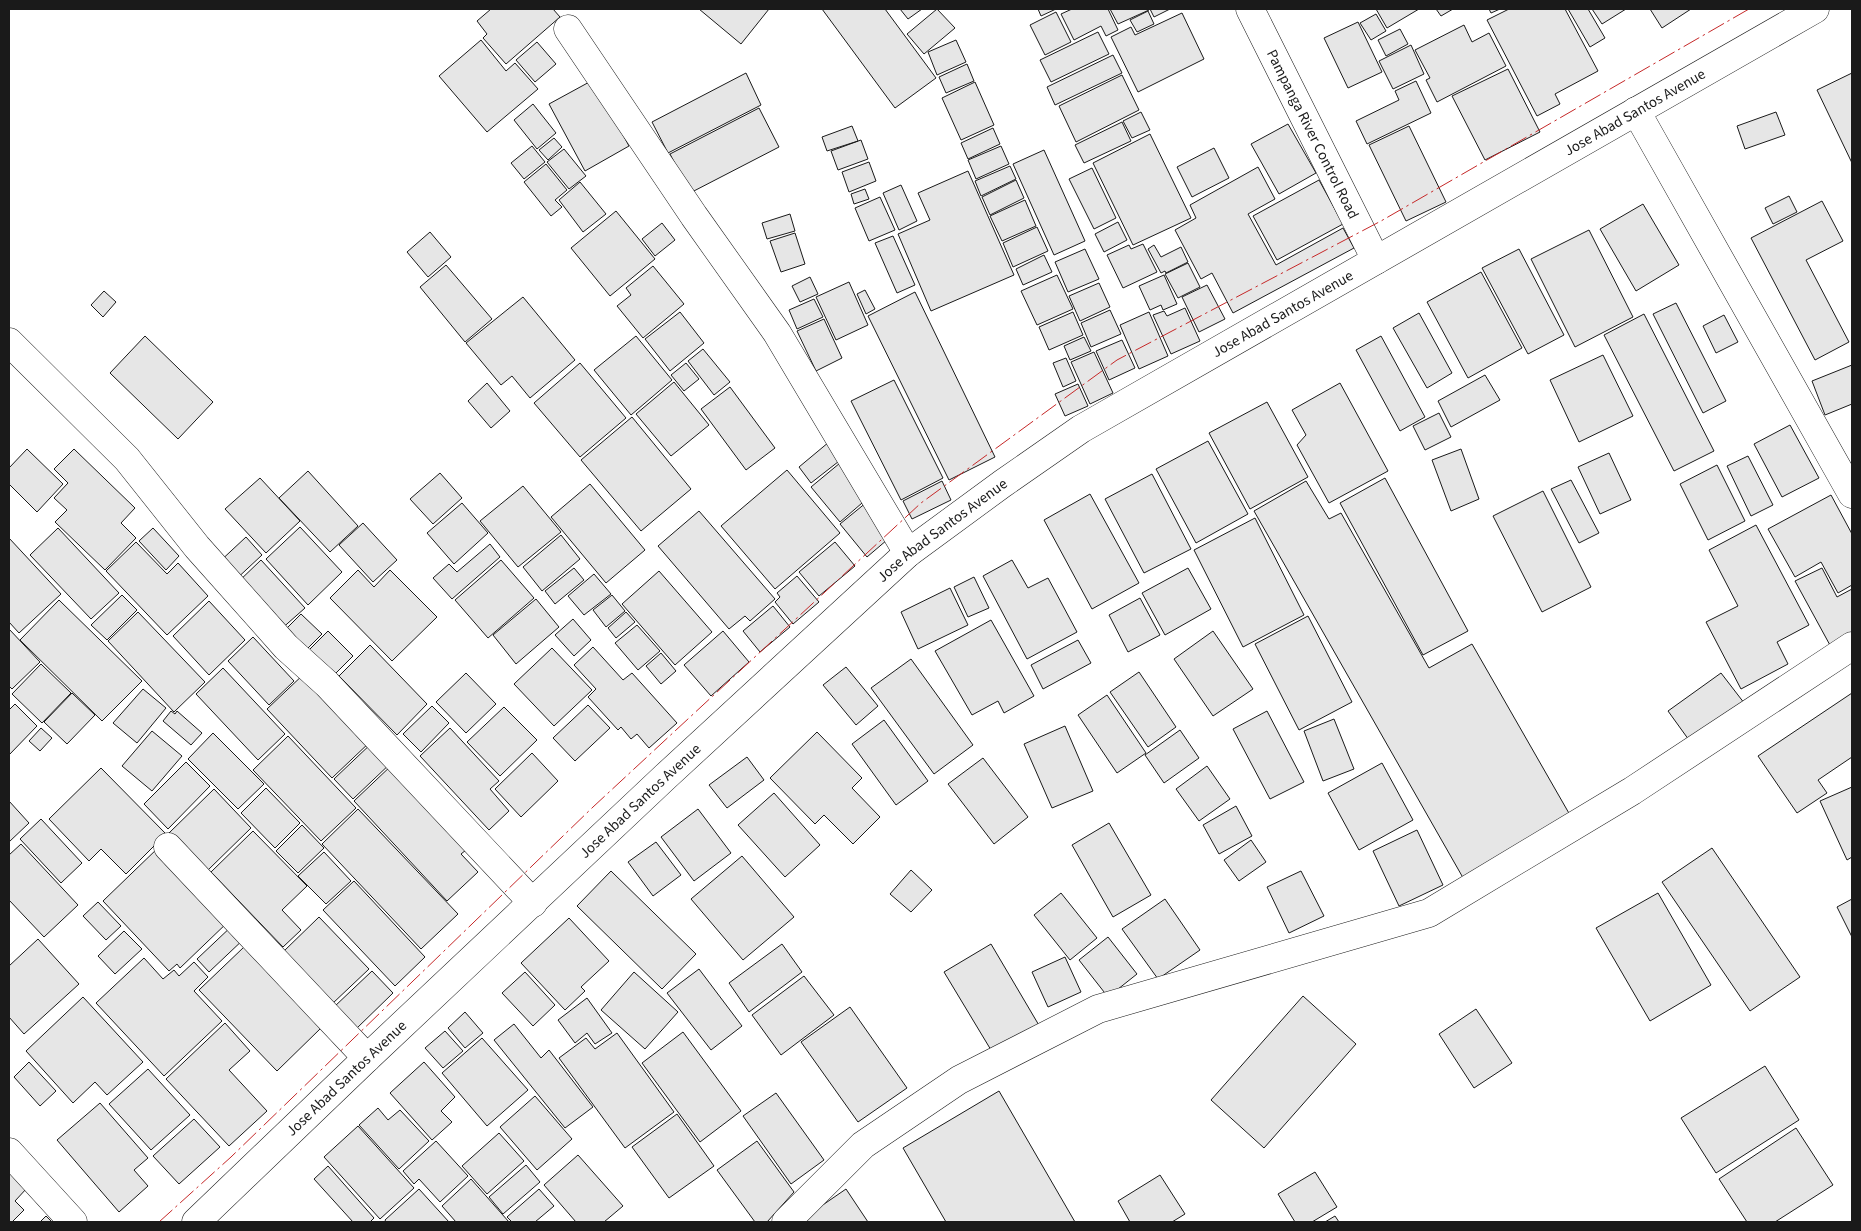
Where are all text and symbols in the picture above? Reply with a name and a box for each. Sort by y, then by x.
street label: Pampanga River Control Road [1262,46,1364,222]
street label: Jose Abad Santos Avenue [1560,63,1709,161]
street label: Jose Abad Santos Avenue [1208,265,1357,362]
street label: Jose Abad Santos Avenue [872,473,1011,587]
street label: Jose Abad Santos Avenue [575,739,705,863]
street label: Jose Abad Santos Avenue [281,1015,411,1141]

